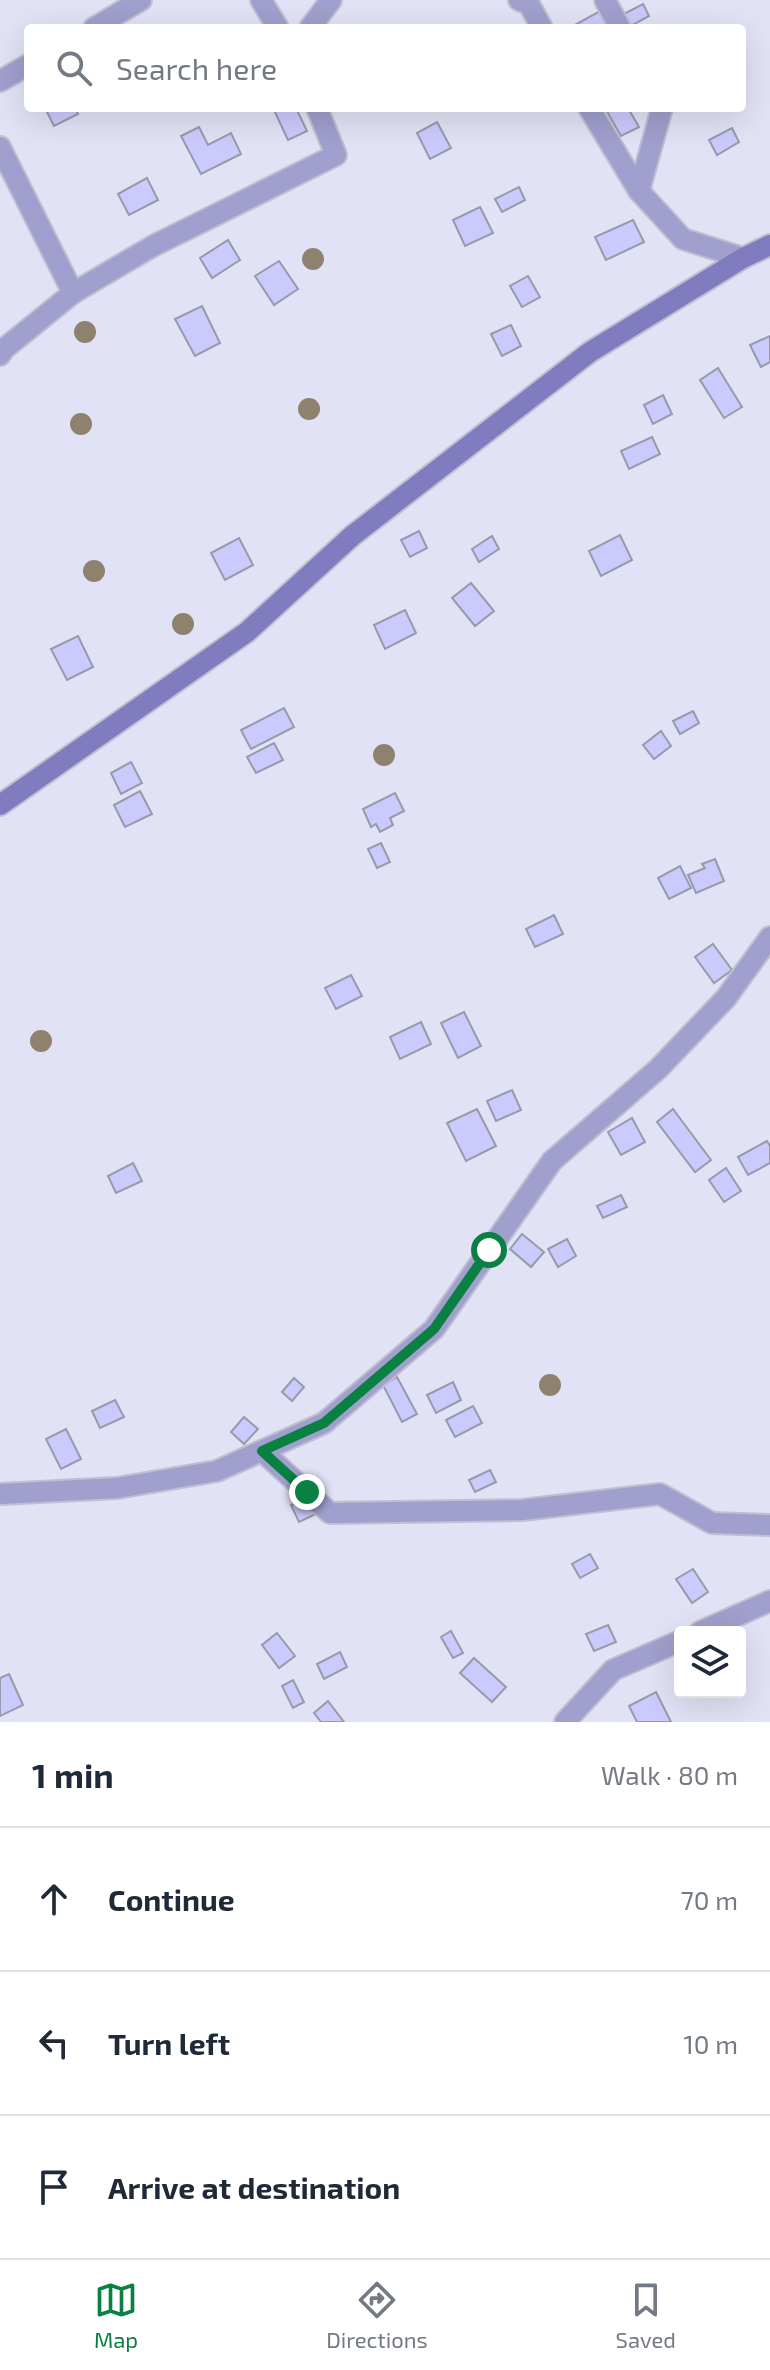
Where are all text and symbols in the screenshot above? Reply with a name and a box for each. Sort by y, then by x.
search box [24,24,746,112]
icon: search [52,46,96,90]
text: Search here [116,50,277,86]
route start [471,1232,507,1268]
route end [289,1474,325,1510]
map controls [674,1626,746,1698]
button: layers [674,1626,746,1698]
text: 1 min [32,1754,114,1795]
text: Walk · 80 m [601,1759,738,1790]
icon: ahead [32,1877,76,1921]
text: Continue [108,1881,235,1917]
text: 70 m [680,1884,738,1915]
icon: left [32,2021,76,2065]
text: Turn left [108,2025,230,2061]
text: 10 m [683,2028,738,2059]
icon: arrive [32,2165,76,2209]
text: Arrive at destination [108,2169,400,2205]
tab: Map [94,2278,138,2352]
tab: Directions [326,2278,428,2352]
tab: Saved [616,2278,676,2352]

